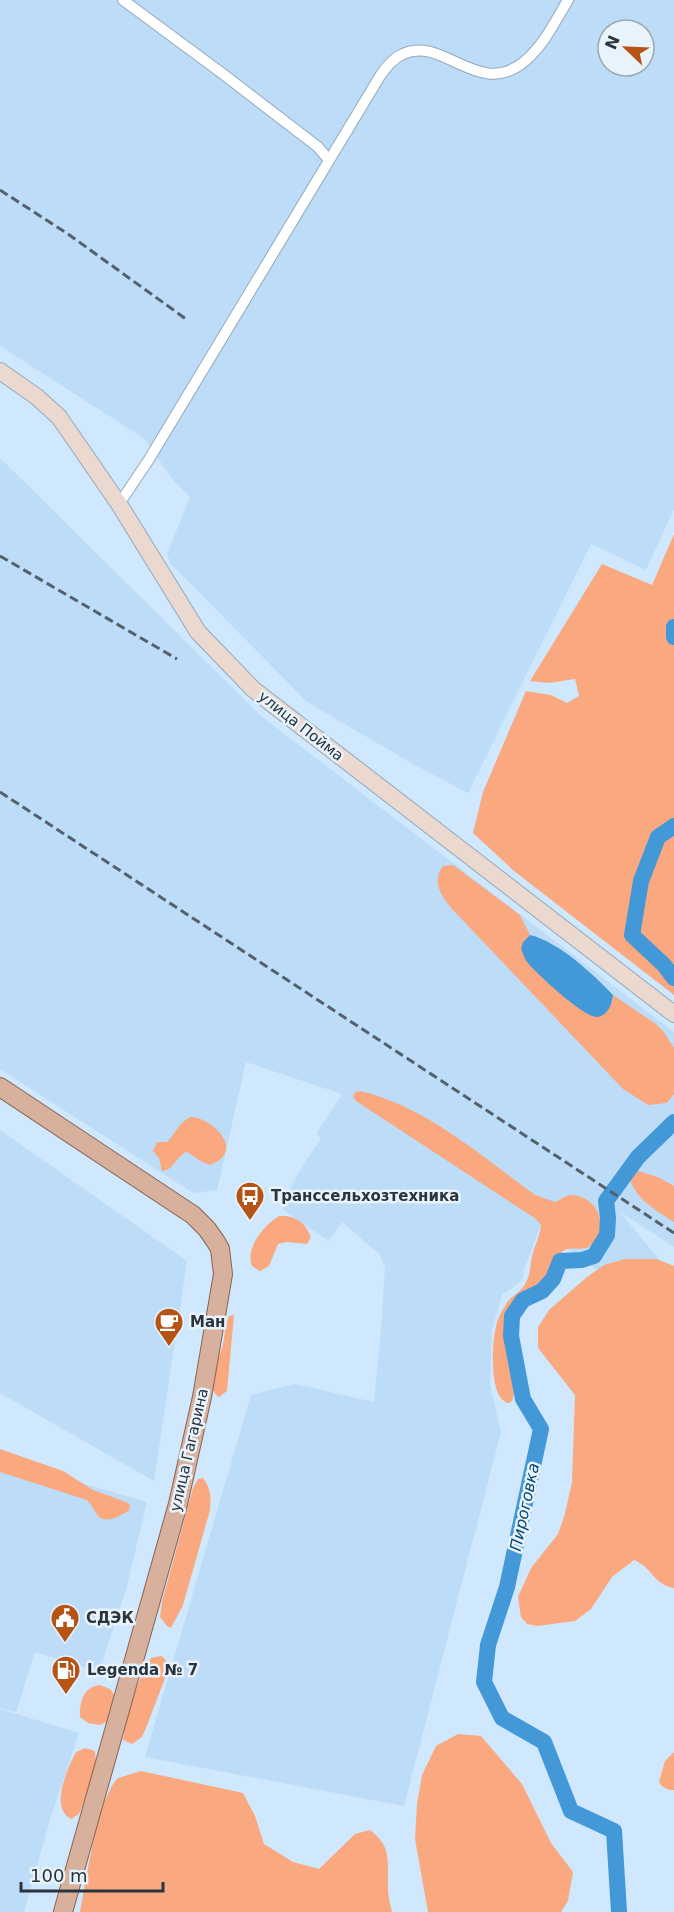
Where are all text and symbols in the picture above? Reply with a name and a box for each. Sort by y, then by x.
north arrow [596,18,656,78]
text: N [601,32,624,52]
street label: улица Пойма [255,687,347,765]
bus stop icon: Транссельхозтехника [234,1180,266,1222]
place label: Транссельхозтехника [271,1187,459,1205]
cafe icon: Ман [153,1306,185,1348]
place label: Ман [190,1313,225,1331]
street label: улица Гагарина [166,1387,212,1513]
water label: Пироговка [506,1461,543,1553]
public building icon: СДЭК [49,1602,81,1644]
place label: СДЭК [86,1609,134,1627]
fuel station icon: Legenda № 7 [50,1654,82,1696]
place label: Legenda № 7 [87,1661,198,1679]
scale bar [21,1855,164,1893]
text: 100 m [30,1865,88,1886]

